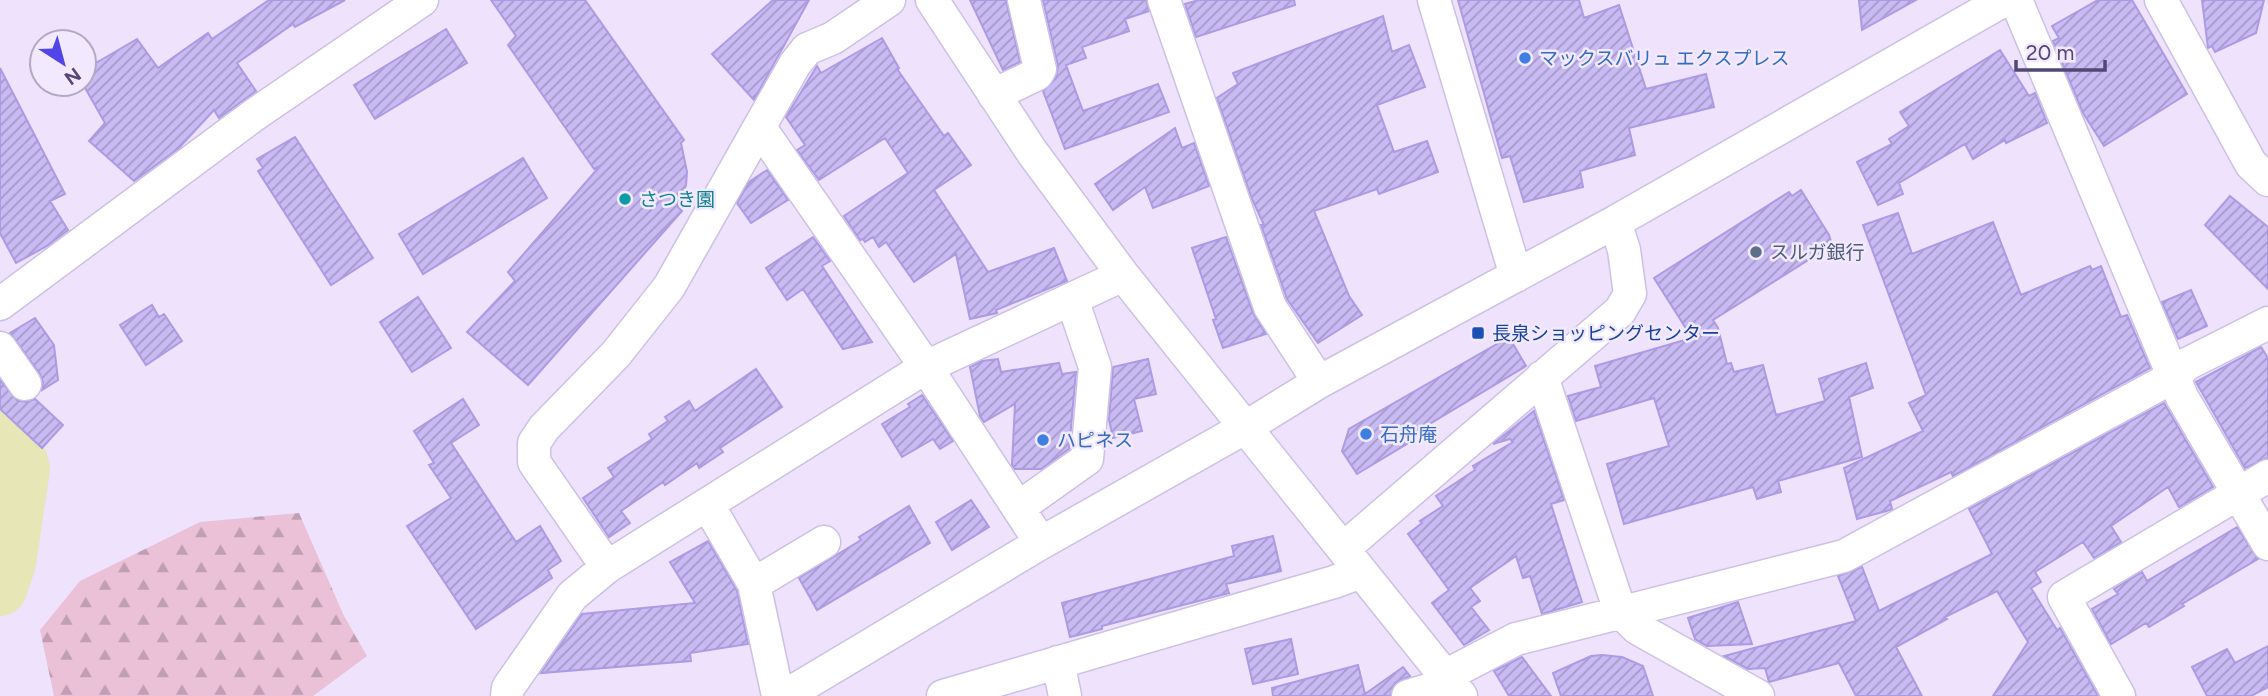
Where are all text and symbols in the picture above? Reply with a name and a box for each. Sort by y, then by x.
north arrow [28,28,98,98]
scale bar [2016,28,2105,72]
text: 20 m [2026,40,2074,65]
place label: マックスバリュ エクスプレス [1539,47,1790,70]
marker: マックスバリュ エクスプレス [1517,50,1533,66]
text: N [60,63,85,90]
place label: さつき園 [639,188,715,211]
marker: さつき園 [617,191,633,207]
place label: スルガ銀行 [1770,241,1864,264]
marker: スルガ銀行 [1748,244,1764,260]
place label: 長泉ショッピングセンター [1492,322,1720,345]
marker: 長泉ショッピングセンター [1470,325,1486,341]
place label: 石舟庵 [1380,423,1437,446]
marker: 石舟庵 [1358,426,1374,442]
place label: ハピネス [1057,429,1133,452]
marker: ハピネス [1035,432,1051,448]

